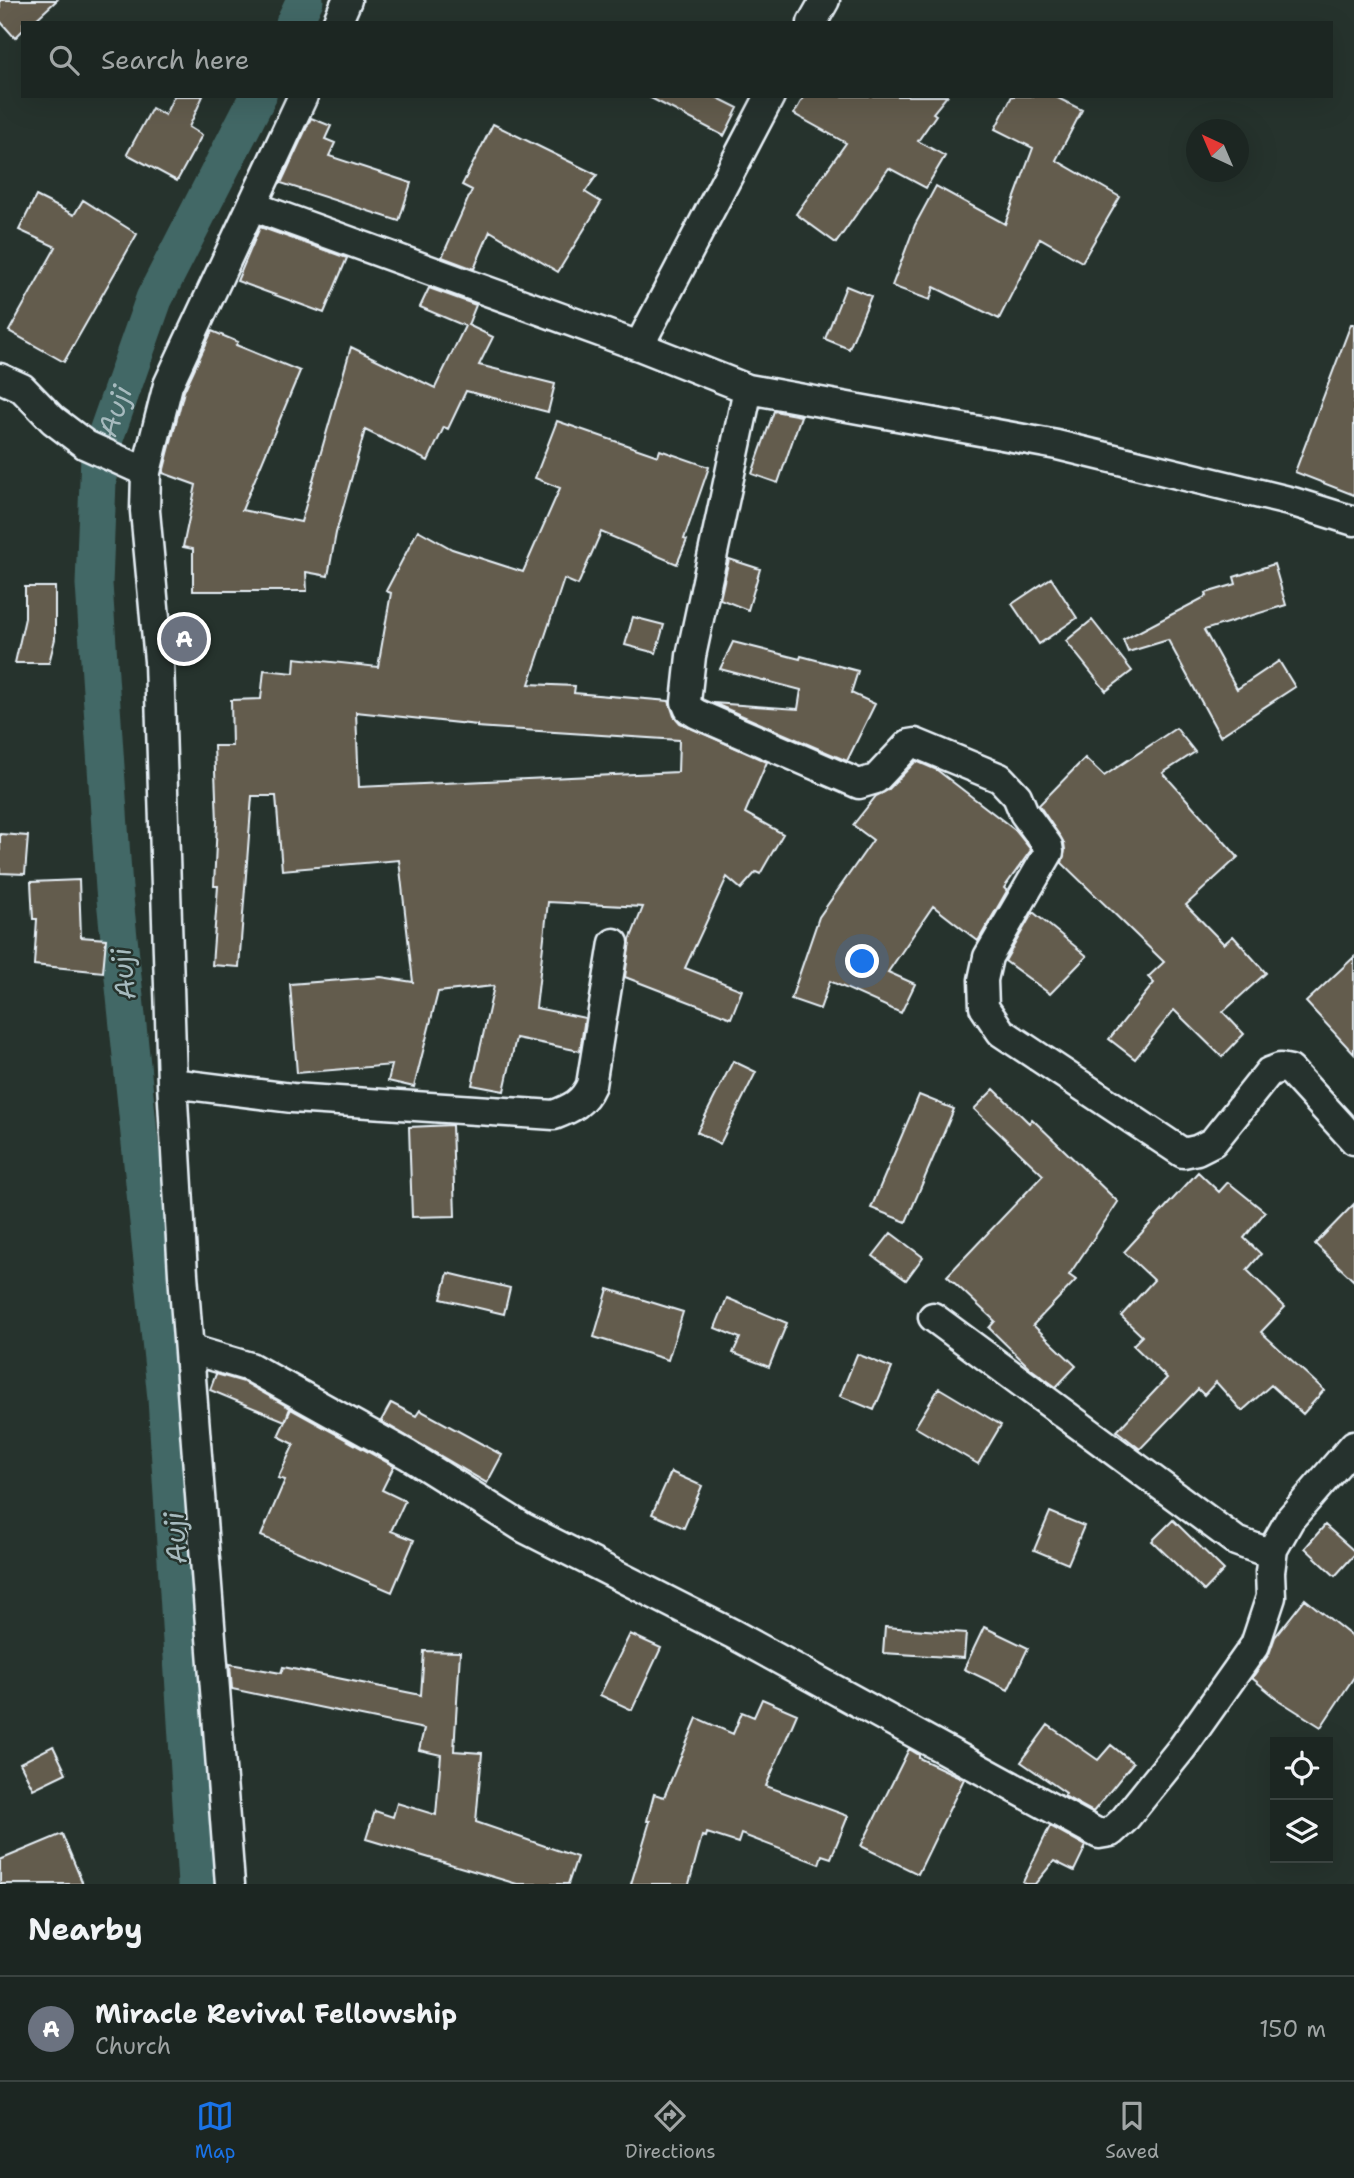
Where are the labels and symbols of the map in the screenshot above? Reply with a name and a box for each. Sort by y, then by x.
north arrow [1186,119,1249,182]
water label: Auji [88,379,141,442]
pin: A [161,613,207,665]
your location [845,944,879,978]
water label: Auji [101,945,145,1002]
water label: Auji [154,1510,196,1565]

